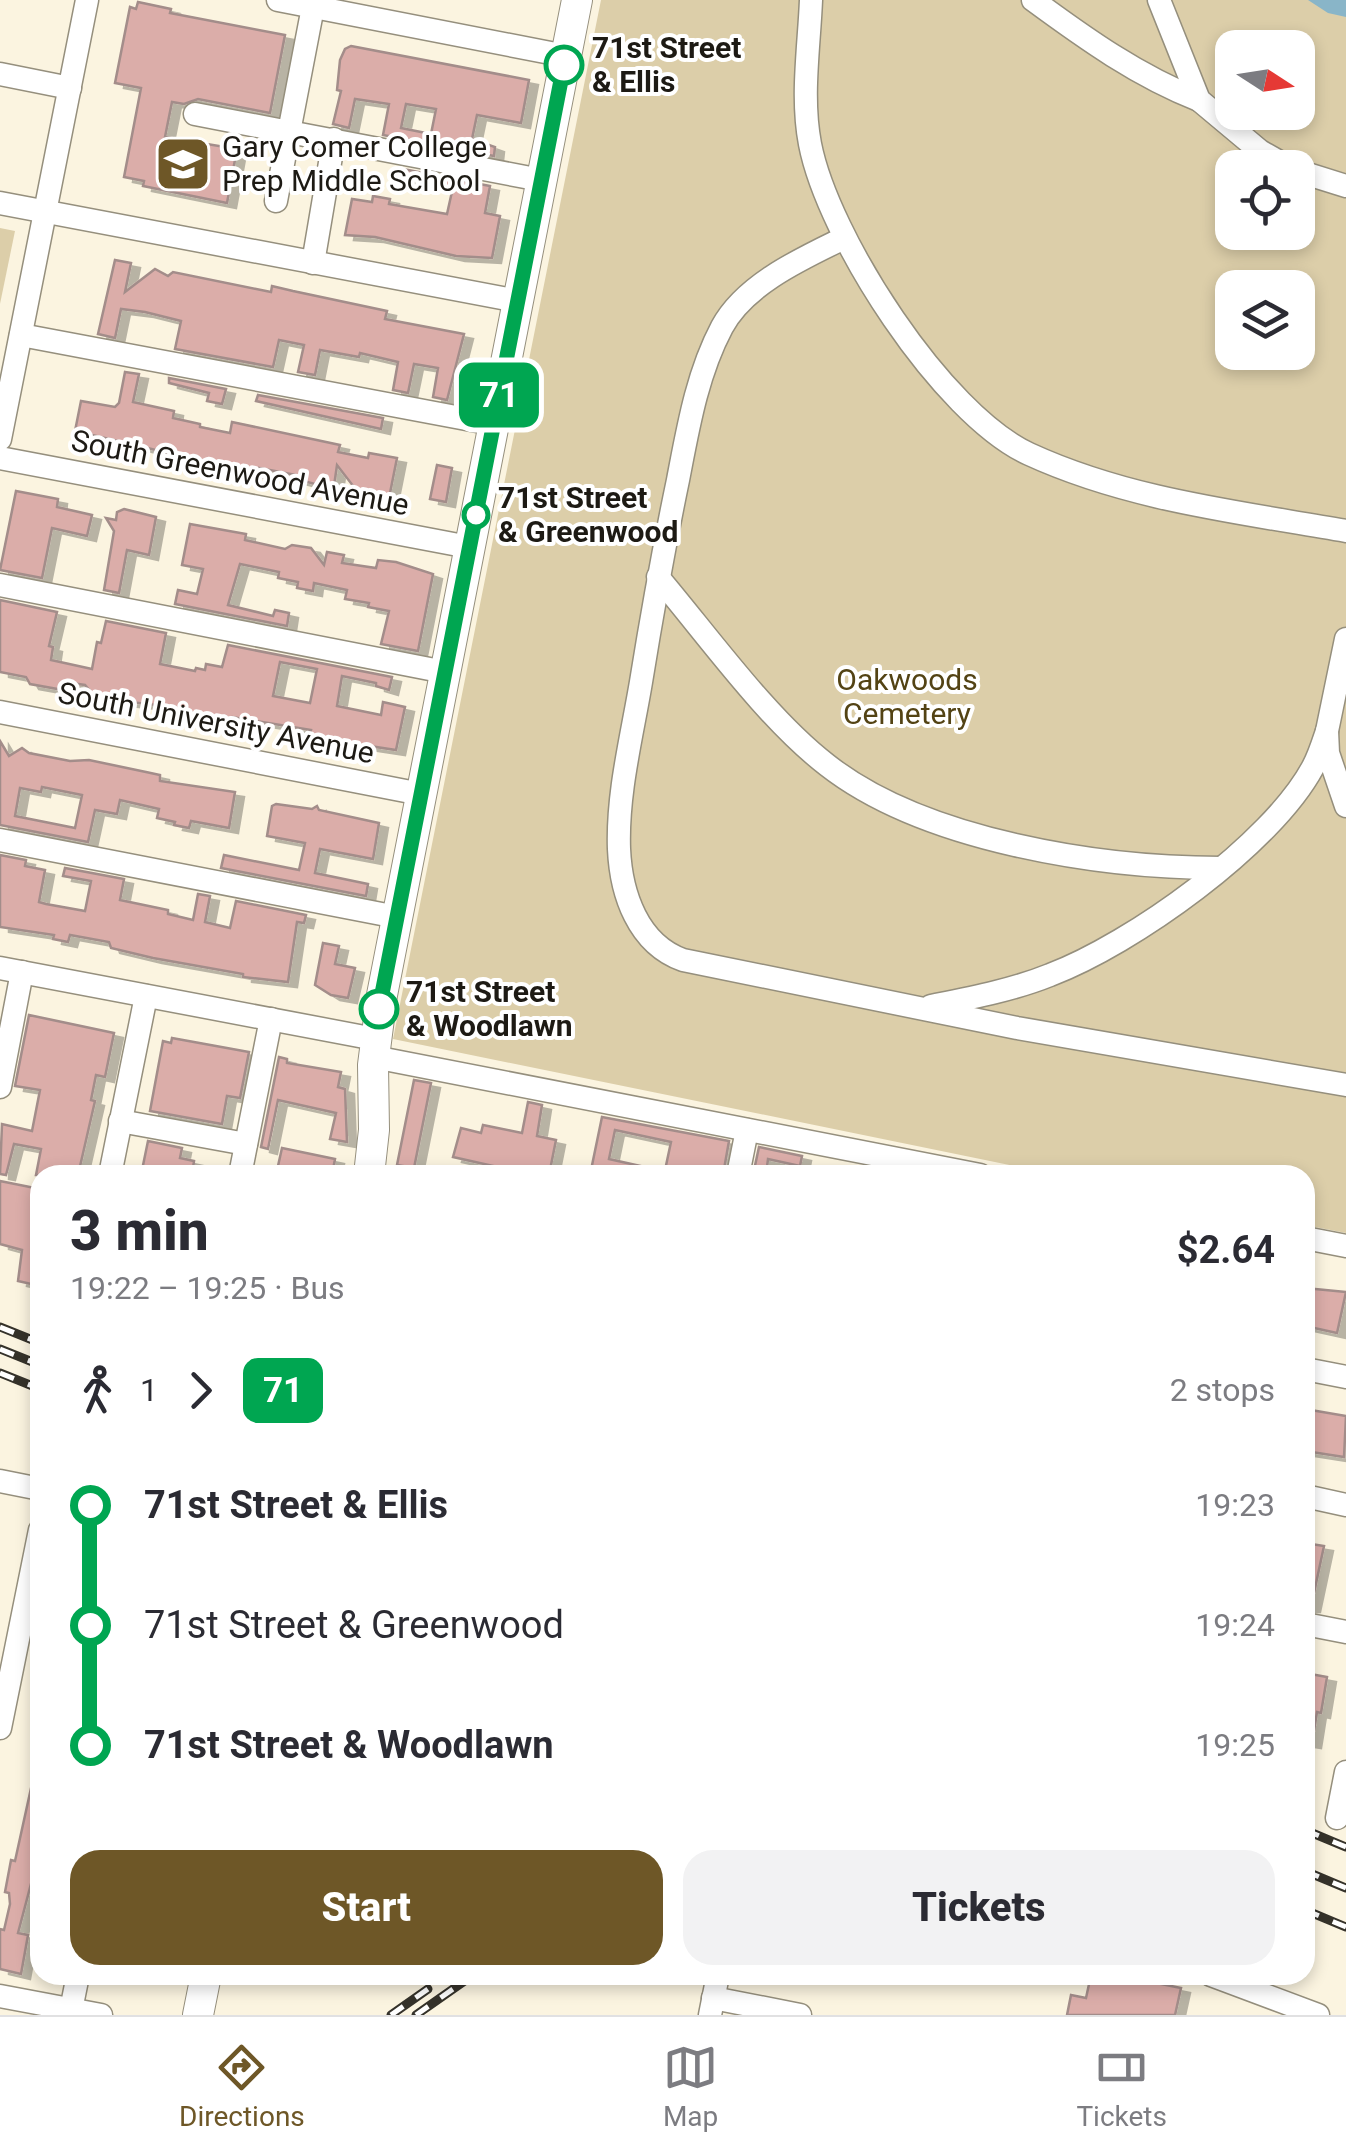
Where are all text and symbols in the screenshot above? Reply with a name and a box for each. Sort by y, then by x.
place label: 71st Street & Ellis [592,30,741,99]
north arrow [1215,30,1315,130]
map controls [1215,30,1315,370]
marker: 71st Street & Ellis [545,46,583,84]
place label: Gary Comer College Prep Middle School [222,129,487,198]
school or university icon: Gary Comer College Prep Middle School [153,134,213,194]
button: locate [1215,150,1315,250]
button: layers [1215,270,1315,370]
line badge: 71 [454,362,544,428]
text: 71 [479,375,519,416]
street label: South Greenwood Avenue [68,423,412,522]
place label: 71st Street & Greenwood [498,480,678,549]
marker: 71st Street & Greenwood [463,502,489,528]
park label: Oakwoods Cemetery [836,662,978,731]
street label: South University Avenue [55,675,377,770]
place label: 71st Street & Woodlawn [406,974,573,1043]
marker: 71st Street & Woodlawn [360,990,398,1028]
text: 3 min [70,1199,209,1263]
text: $2.64 [1177,1228,1275,1272]
text: 19:22 – 19:25 · Bus [70,1269,345,1307]
icon: walk [70,1363,125,1418]
icon: forward [173,1363,228,1418]
text: 71 [263,1370,303,1411]
text: 1 [140,1371,158,1409]
text: 2 stops [1170,1371,1275,1409]
text: 71st Street & Ellis [144,1483,448,1527]
text: 19:23 [1195,1486,1275,1524]
text: 71st Street & Greenwood [144,1603,564,1647]
text: 19:24 [1195,1606,1275,1644]
text: 71st Street & Woodlawn [144,1723,554,1767]
text: 19:25 [1195,1726,1275,1764]
button: Start [70,1850,663,1965]
button: Tickets [683,1850,1275,1965]
tab: Directions [179,2040,305,2133]
tab: Map [663,2040,718,2133]
tab: Tickets [1076,2040,1167,2133]

